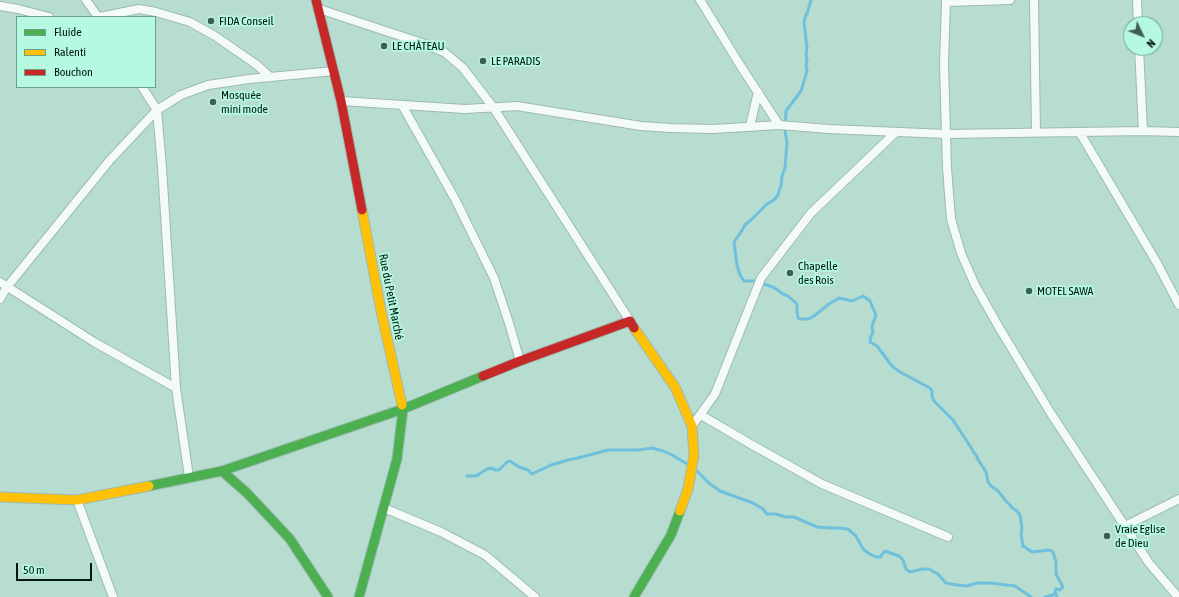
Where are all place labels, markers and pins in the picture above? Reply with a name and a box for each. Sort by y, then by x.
place label: FIDA Conseil [219,14,274,28]
marker: FIDA Conseil [206,16,216,26]
place label: LE CHÂTEAU [392,39,445,53]
marker: LE CHÂTEAU [379,41,389,51]
place label: LE PARADIS [491,54,540,68]
marker: LE PARADIS [478,56,488,66]
place label: Mosquée mini mode [221,88,268,116]
marker: Mosquée mini mode [208,97,218,107]
place label: Chapelle des Rois [798,259,838,287]
marker: Chapelle des Rois [785,268,795,278]
place label: MOTEL SAWA [1037,284,1093,298]
marker: MOTEL SAWA [1024,286,1034,296]
place label: Vraie Eglise de Dieu [1115,522,1166,550]
marker: Vraie Eglise de Dieu [1102,531,1112,541]

